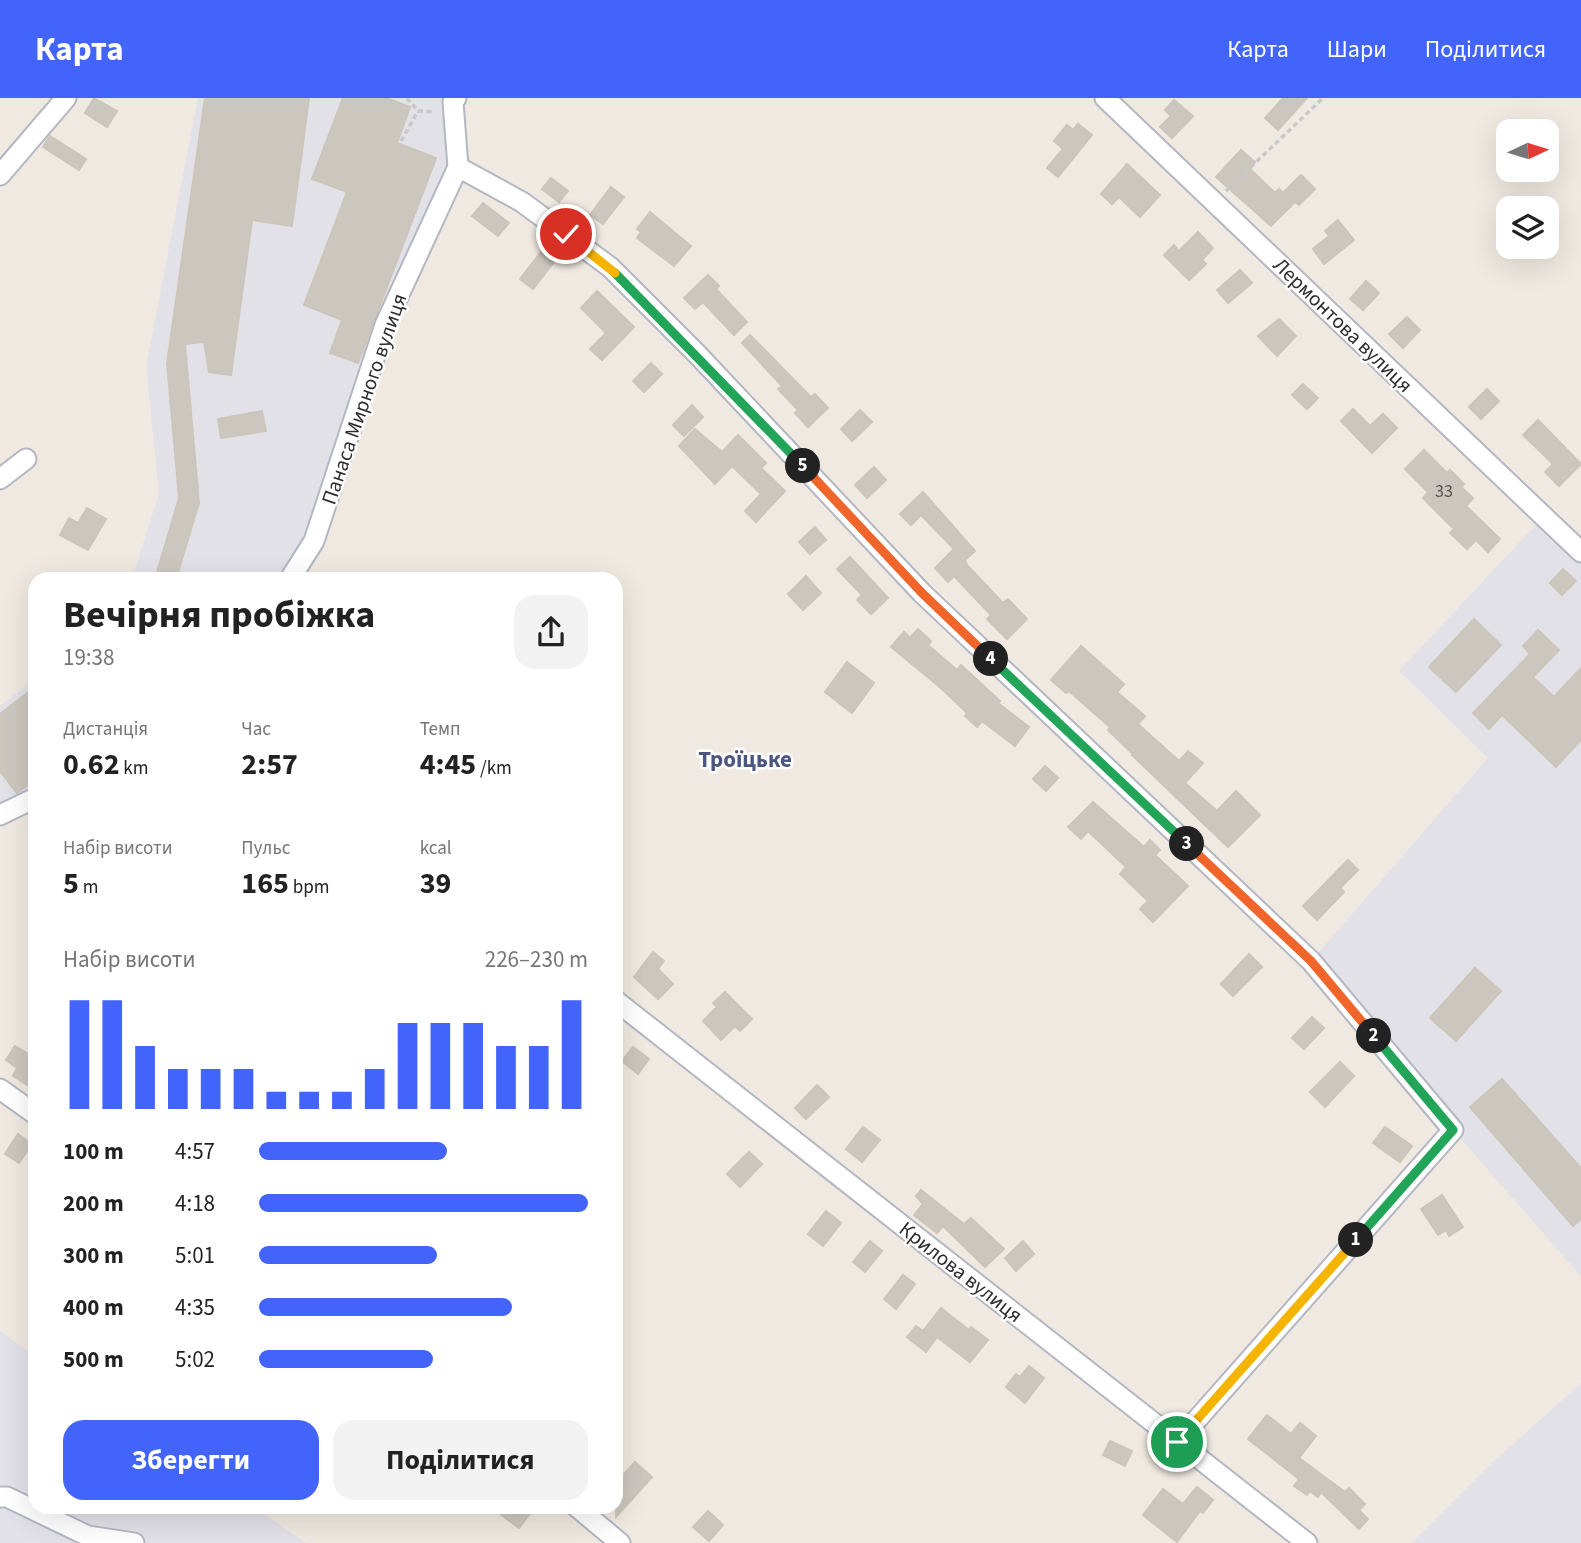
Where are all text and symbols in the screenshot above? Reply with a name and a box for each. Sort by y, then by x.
text: Карта [35,26,124,73]
text: Карта [1227,32,1289,67]
text: Шари [1327,32,1387,67]
text: Поділитися [1425,32,1546,67]
north arrow [1496,119,1559,182]
map controls [1496,119,1559,259]
button: layers [1496,196,1559,259]
pin [536,204,596,264]
icon: check [547,215,585,253]
street label: Лермонтова вулиця [1266,250,1420,400]
street label: Панаса Мирного вулиця [314,289,414,509]
pin: 5 [786,448,820,484]
text: 5 [797,452,808,479]
house number: 33 [1435,479,1453,504]
text: Вечірня пробіжка [63,588,375,642]
button: share [514,595,588,669]
text: 19:38 [63,641,114,674]
pin: 4 [974,642,1009,676]
text: 4 [985,645,996,672]
text: Дистанція [63,716,148,743]
text: Час [241,716,271,743]
text: Темп [420,716,461,743]
text: 0.62 [63,743,120,786]
text: 2:57 [241,743,298,786]
text: 4:45 [420,743,476,786]
district label: Троїцьке [698,743,792,776]
text: km [120,755,149,782]
text: /km [476,755,512,782]
pin: 3 [1170,826,1204,862]
text: 3 [1181,830,1192,857]
text: Набір висоти [63,835,172,862]
text: Пульс [241,835,290,862]
text: kcal [420,835,452,862]
text: 5 [63,862,79,905]
text: 165 [241,862,289,905]
text: 39 [420,862,451,905]
text: m [79,874,98,901]
text: bpm [289,874,329,901]
text: Набір висоти [63,943,195,976]
text: 226–230 m [485,943,588,976]
pin: 2 [1356,1018,1392,1054]
text: 2 [1368,1022,1379,1049]
text: 100 m [63,1135,124,1168]
text: 4:57 [175,1135,215,1168]
text: 200 m [63,1187,124,1220]
text: 4:18 [175,1187,215,1220]
street label: Крилова вулиця [893,1214,1029,1330]
pin: 1 [1338,1222,1374,1258]
text: 1 [1350,1226,1361,1253]
text: 300 m [63,1239,124,1272]
text: 5:01 [175,1239,215,1272]
text: 400 m [63,1291,124,1324]
text: 4:35 [175,1291,215,1324]
text: 500 m [63,1343,124,1376]
text: 5:02 [175,1343,215,1376]
pin [1147,1412,1207,1472]
button: Зберегти [63,1420,319,1500]
button: Поділитися [333,1420,588,1500]
icon: arrive [1158,1423,1196,1461]

